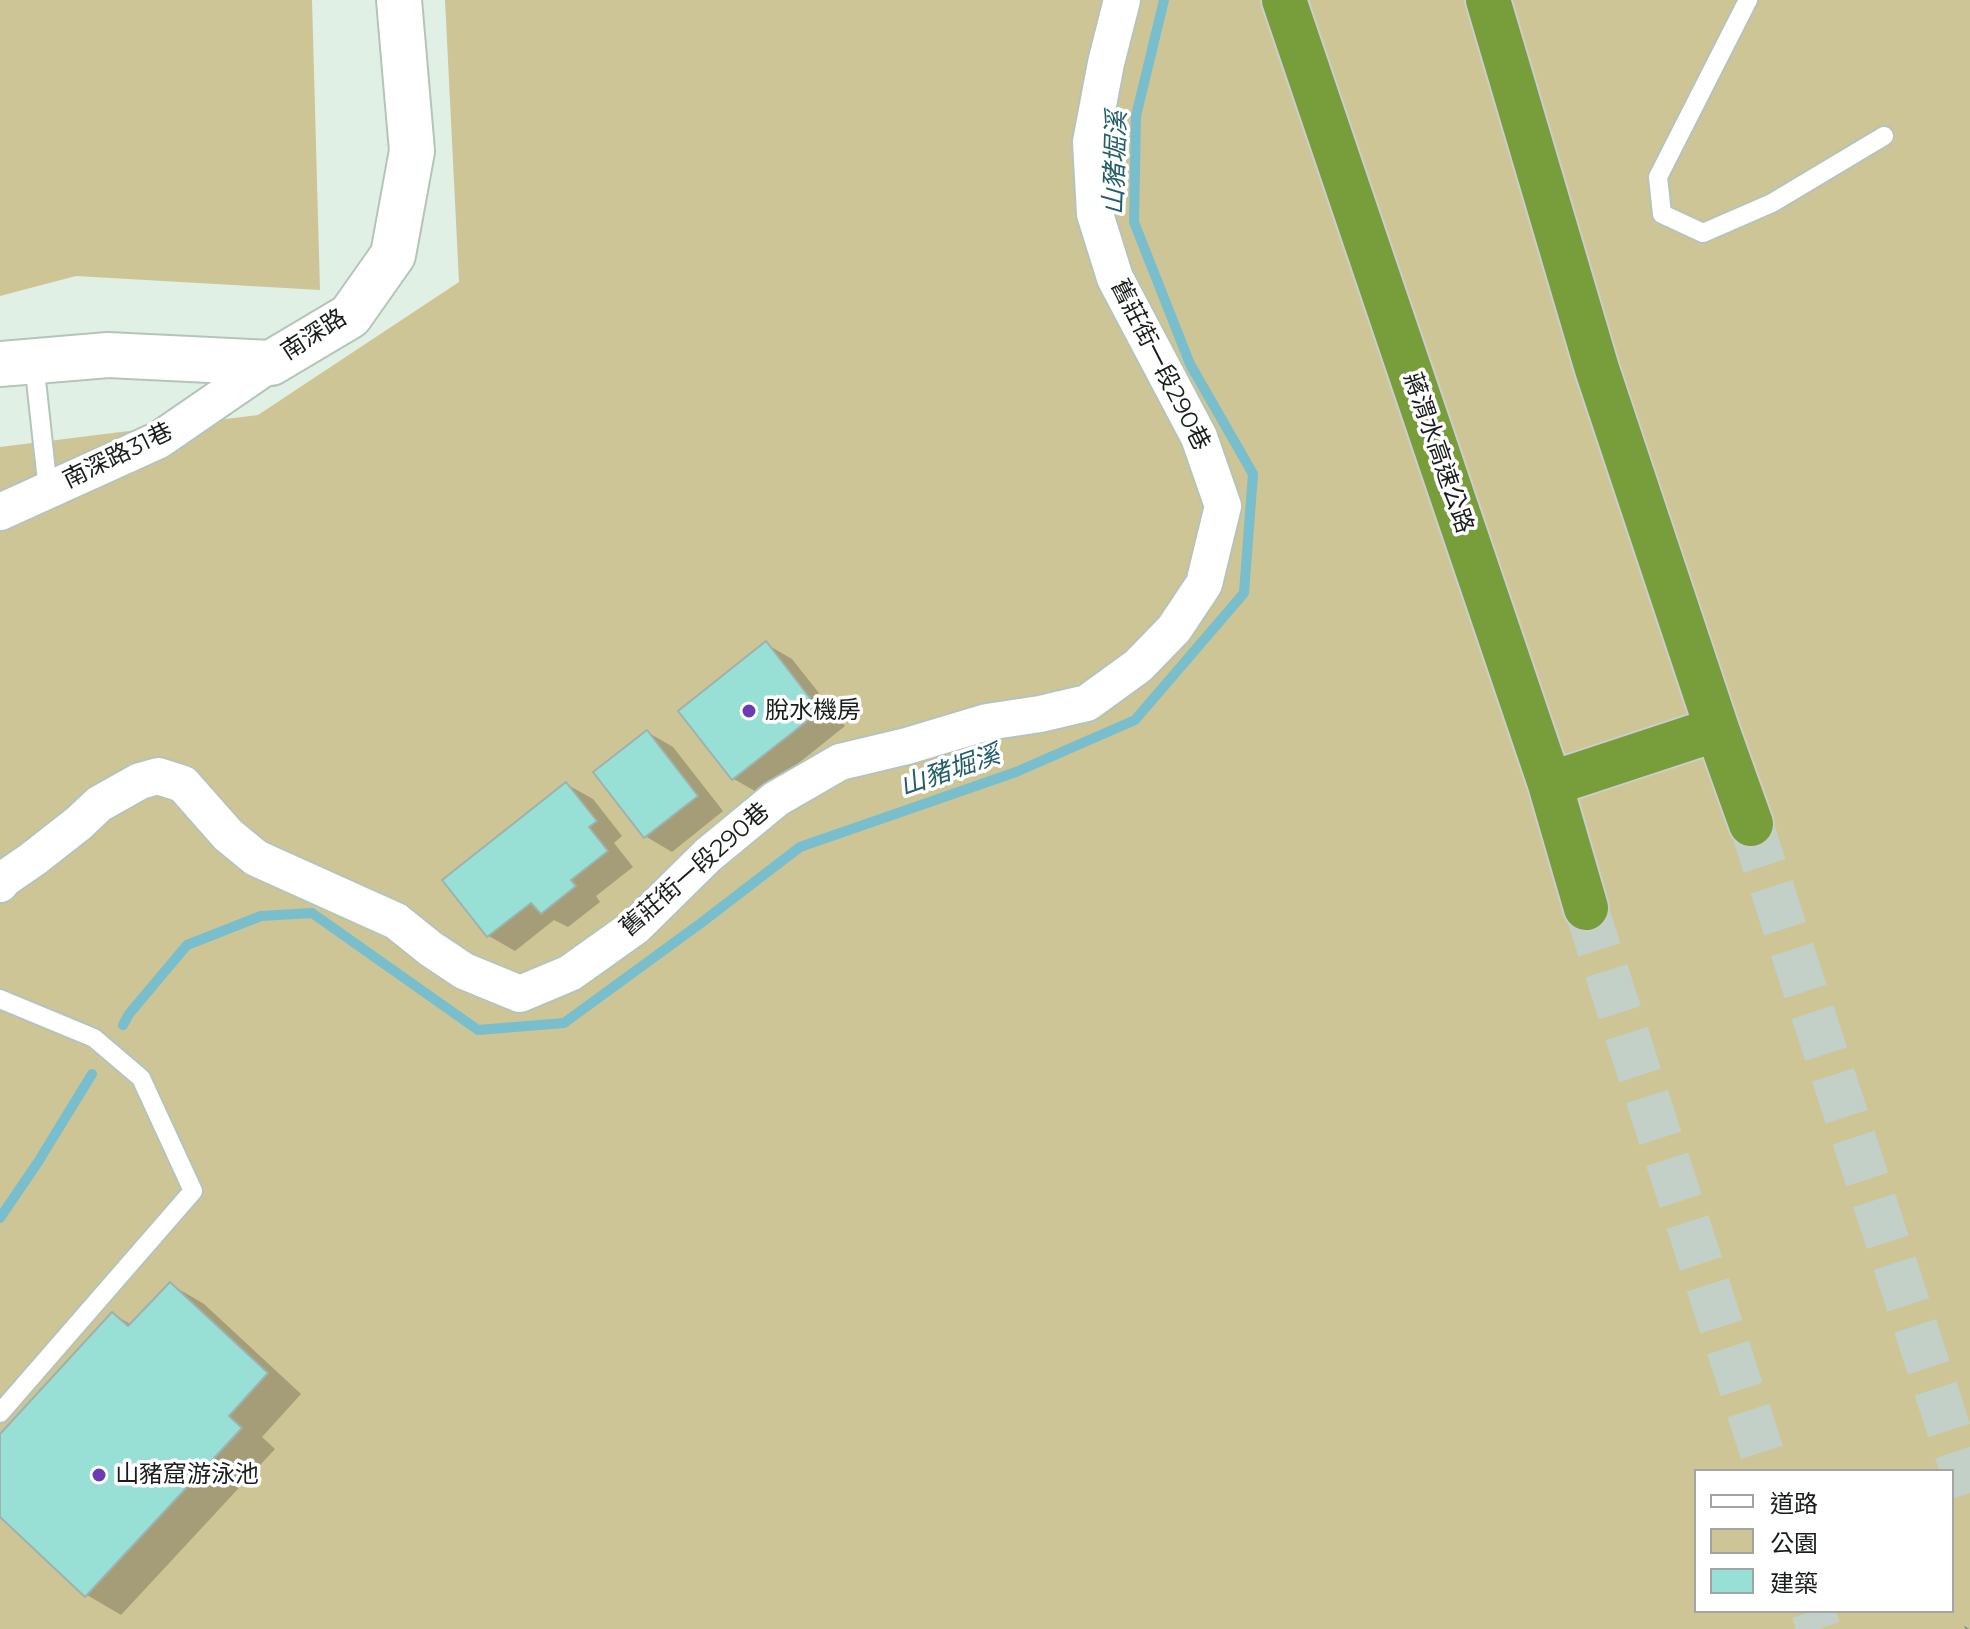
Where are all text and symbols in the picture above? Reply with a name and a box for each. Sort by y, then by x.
water label: 山豬堀溪 [1099,110,1133,216]
street label: 舊莊街一段290巷 [1104,275,1216,455]
street label: 南深路 [276,303,352,367]
street label: 蔣渭水高速公路 [1397,369,1479,537]
street label: 南深路31巷 [59,417,177,495]
place label: 脫水機房 [765,697,861,725]
marker: 脫水機房 [740,702,758,720]
water label: 山豬堀溪 [896,739,1004,803]
street label: 舊莊街一段290巷 [615,797,775,943]
place label: 山豬窟游泳池 [115,1461,259,1489]
marker: 山豬窟游泳池 [90,1466,108,1484]
legend [1694,1469,1954,1613]
text: 道路 [1770,1489,1818,1518]
text: 公園 [1770,1529,1818,1558]
text: 建築 [1770,1569,1818,1598]

